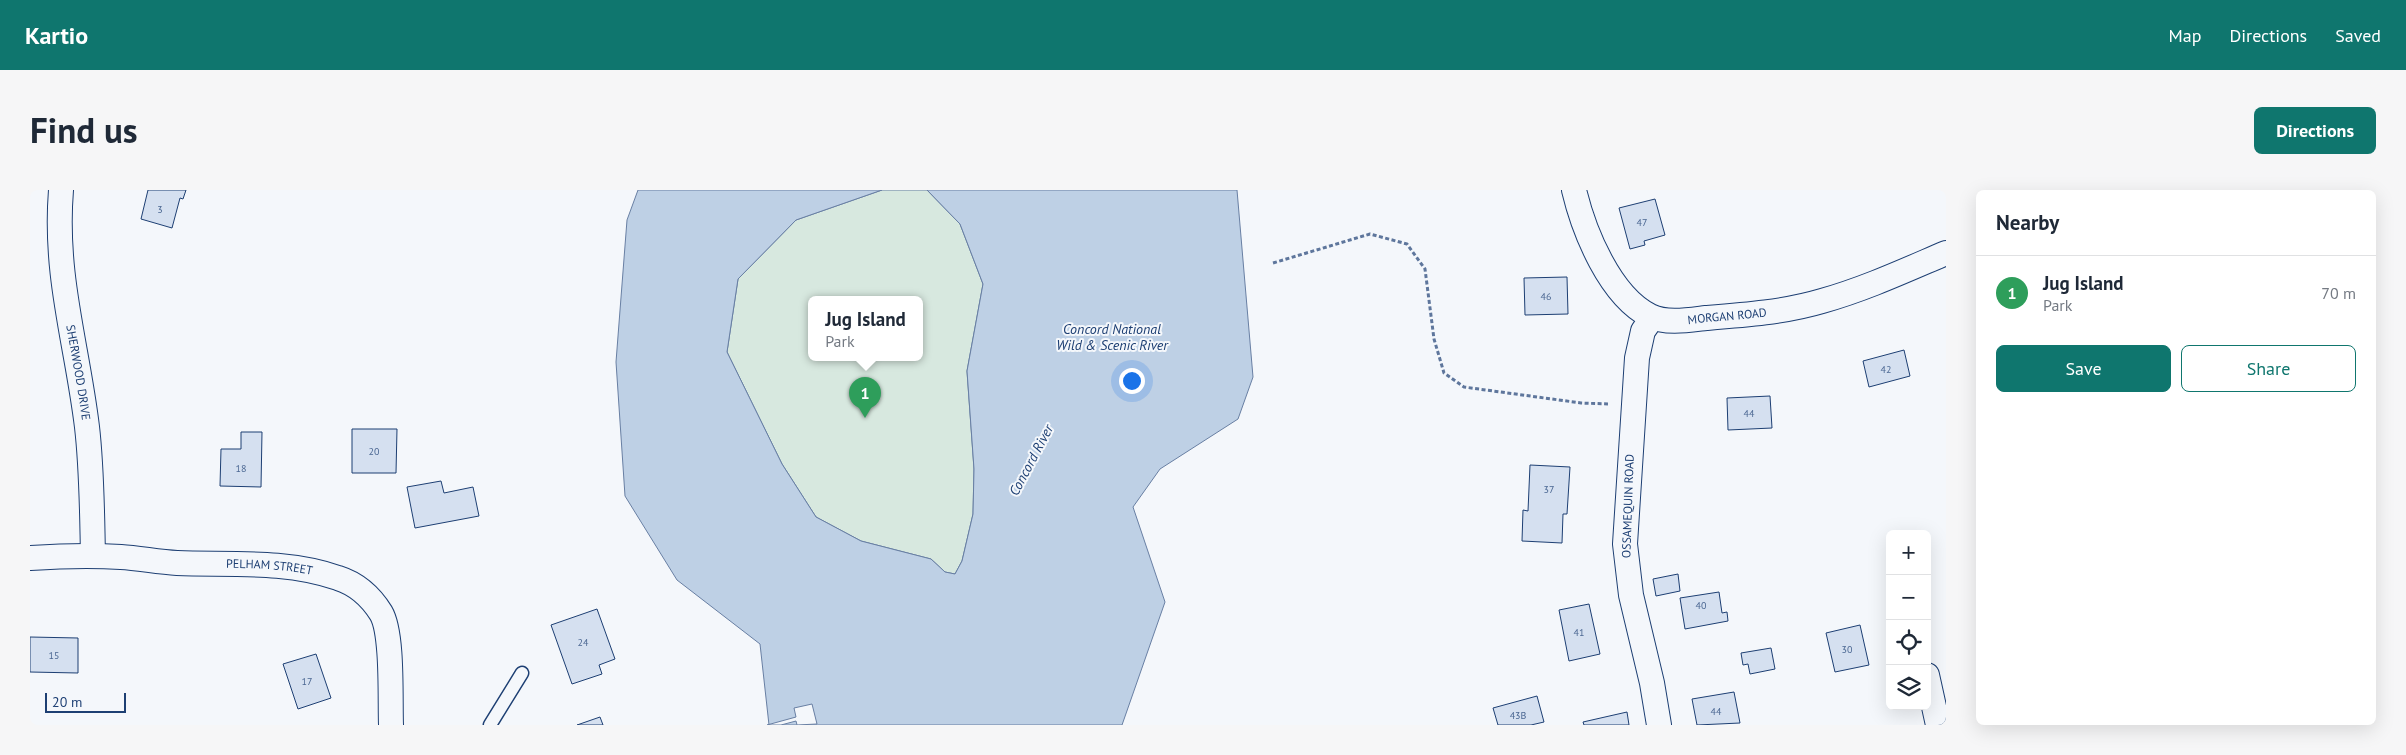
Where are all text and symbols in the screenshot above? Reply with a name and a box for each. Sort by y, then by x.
text: Kartio [25,20,88,51]
text: Map [2169,24,2201,47]
text: Directions [2229,24,2307,47]
text: Saved [2335,24,2381,47]
text: Find us [30,107,138,153]
button: Directions [2254,107,2376,154]
house number: 3 [157,203,163,216]
text: Nearby [1996,209,2059,236]
house number: 47 [1637,216,1647,229]
text: Jug Island [2043,271,2124,295]
text: 1 [2007,283,2017,303]
text: 70 m [2321,283,2356,303]
house number: 46 [1541,290,1551,303]
text: Park [2043,295,2072,315]
popup [808,296,923,361]
street label: MORGAN ROAD [1687,304,1768,327]
text: Jug Island [825,307,906,331]
water label: Concord National Wild & Scenic River [1056,320,1169,354]
street label: SHERWOOD DRIVE [63,324,94,421]
text: Park [825,331,855,351]
button: Save [1996,345,2171,392]
button: Share [2181,345,2356,392]
house number: 42 [1881,363,1891,376]
your location [1119,368,1145,394]
pin: 1 [849,377,881,418]
house number: 44 [1744,407,1755,420]
water label: Concord River [1005,420,1058,499]
house number: 20 [369,445,380,458]
street label: OSSAMEQUIN ROAD [1618,454,1637,558]
house number: 18 [236,462,246,475]
house number: 37 [1544,483,1554,496]
map controls [1886,530,1931,710]
button: + [1886,530,1931,575]
street label: PELHAM STREET [226,556,315,578]
button: − [1886,575,1931,620]
house number: 40 [1696,599,1707,612]
button: locate [1886,620,1931,665]
house number: 41 [1574,626,1584,639]
house number: 24 [578,636,589,649]
house number: 30 [1842,643,1853,656]
house number: 15 [49,649,59,662]
button: layers [1886,665,1931,710]
house number: 17 [302,675,312,688]
scale bar [45,690,126,713]
text: 20 m [52,693,82,711]
house number: 44 [1711,705,1722,718]
house number: 43B [1510,709,1527,722]

